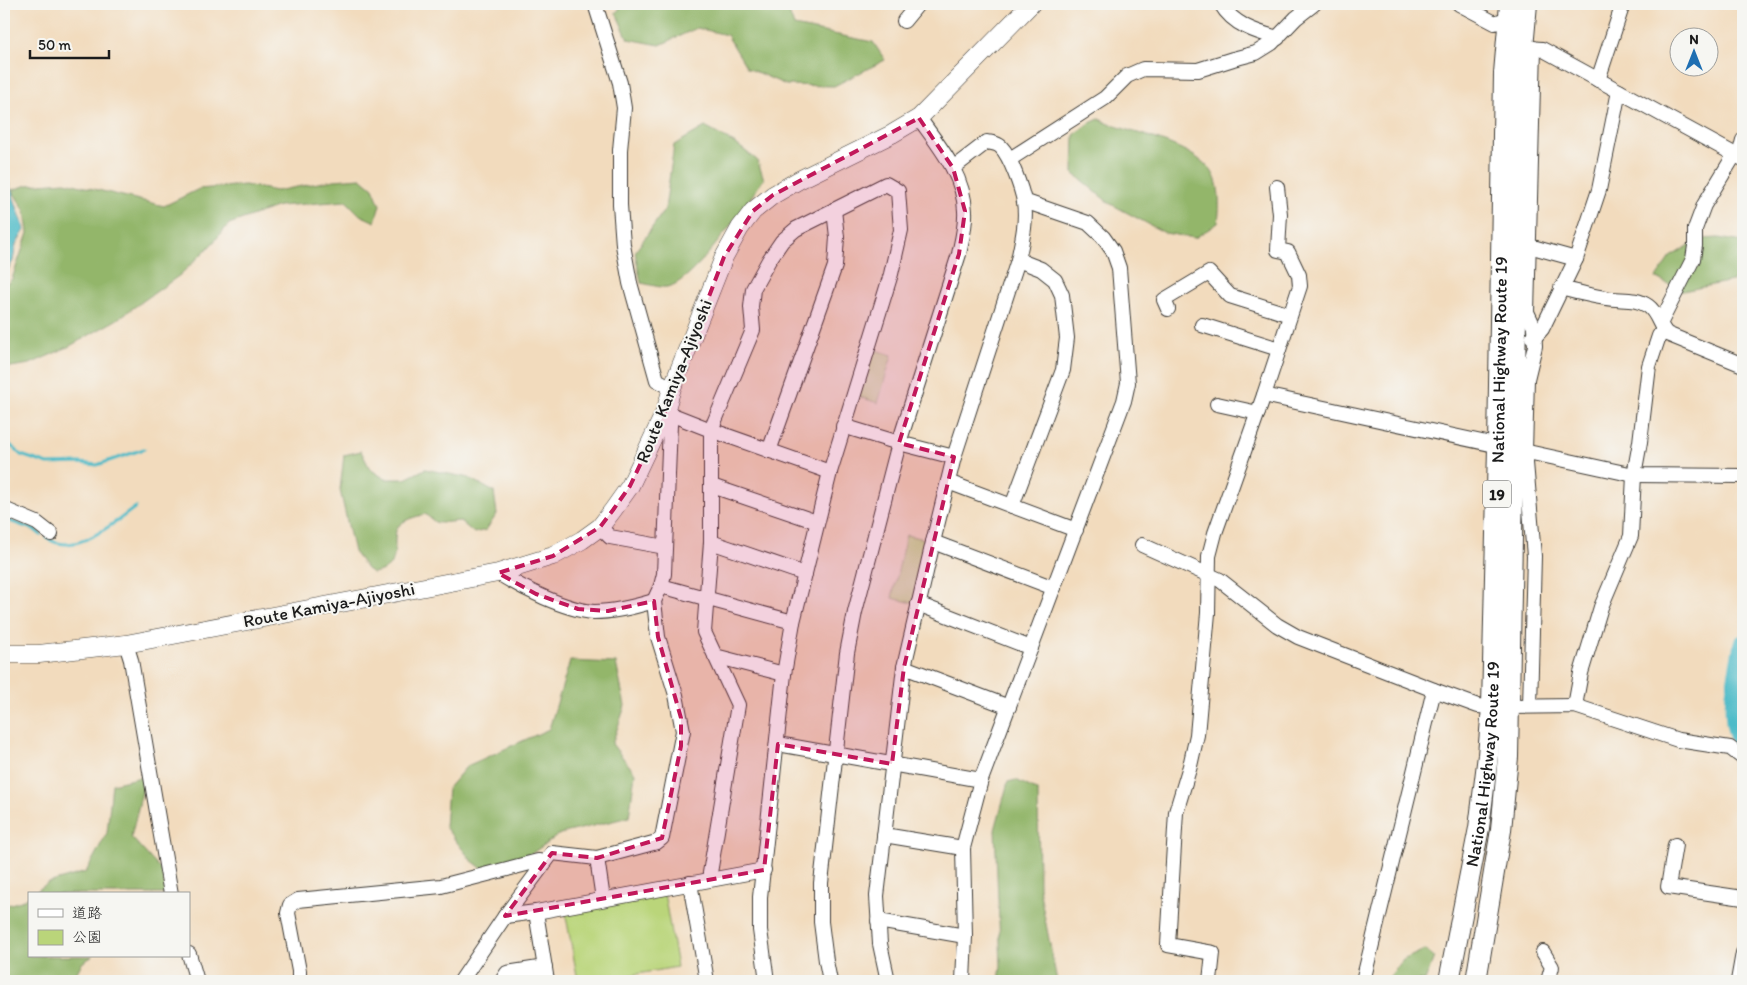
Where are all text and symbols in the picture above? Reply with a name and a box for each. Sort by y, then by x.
scale bar [30,28,109,60]
north arrow [1670,28,1720,78]
text: N [1689,31,1699,48]
text: 50 m [38,36,71,54]
street label: National Highway Route 19 [1487,256,1512,463]
street label: Route Kamiya-Ajiyoshi [631,296,717,466]
road number: 19 [1483,480,1511,508]
street label: Route Kamiya-Ajiyoshi [241,578,417,632]
street label: National Highway Route 19 [1461,661,1504,869]
legend [28,892,190,958]
text: 道路 [72,904,102,922]
text: 公園 [72,928,102,946]

